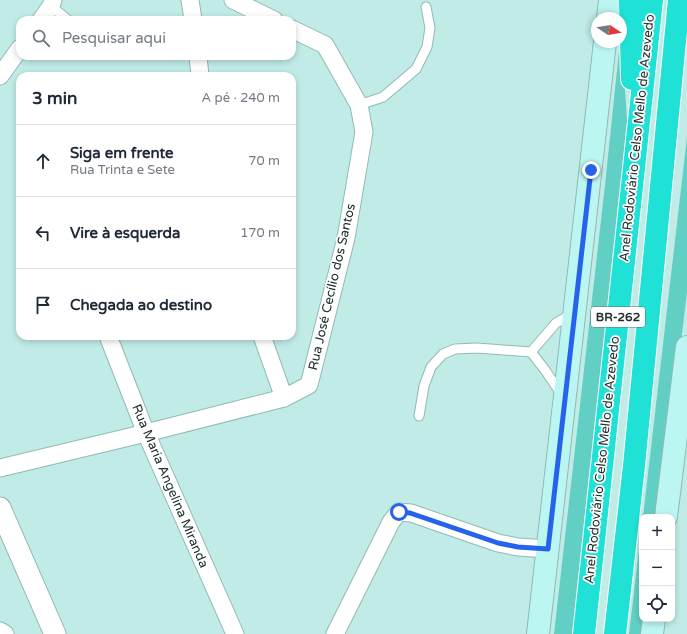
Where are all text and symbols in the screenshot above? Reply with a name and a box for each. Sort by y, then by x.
north arrow [591,12,627,48]
street label: Anel Rodoviário Celso Mello de Azevedo [616,13,658,263]
search box [16,16,296,60]
icon: search [30,27,52,49]
text: Pesquisar aqui [62,29,166,47]
text: 3 min [32,88,77,109]
text: A pé · 240 m [201,90,280,106]
text: Siga em frente [70,144,174,162]
icon: ahead [32,150,54,172]
text: 70 m [248,153,280,169]
route end [582,161,600,179]
text: Rua Trinta e Sete [70,162,175,178]
street label: Rua José Cecílio dos Santos [305,202,359,372]
icon: left [32,222,54,244]
text: Vire à esquerda [70,224,180,242]
text: 170 m [240,225,280,241]
icon: arrive [32,294,54,316]
text: Chegada ao destino [70,296,212,314]
road number: BR-262 [591,307,645,327]
street label: Anel Rodoviário Celso Mello de Azevedo [581,335,623,585]
street label: Rua Maria Angelina Miranda [128,402,212,570]
route start [390,503,408,521]
map controls [639,514,675,622]
button: + [639,514,675,550]
button: − [639,550,675,586]
button: locate [639,586,675,622]

